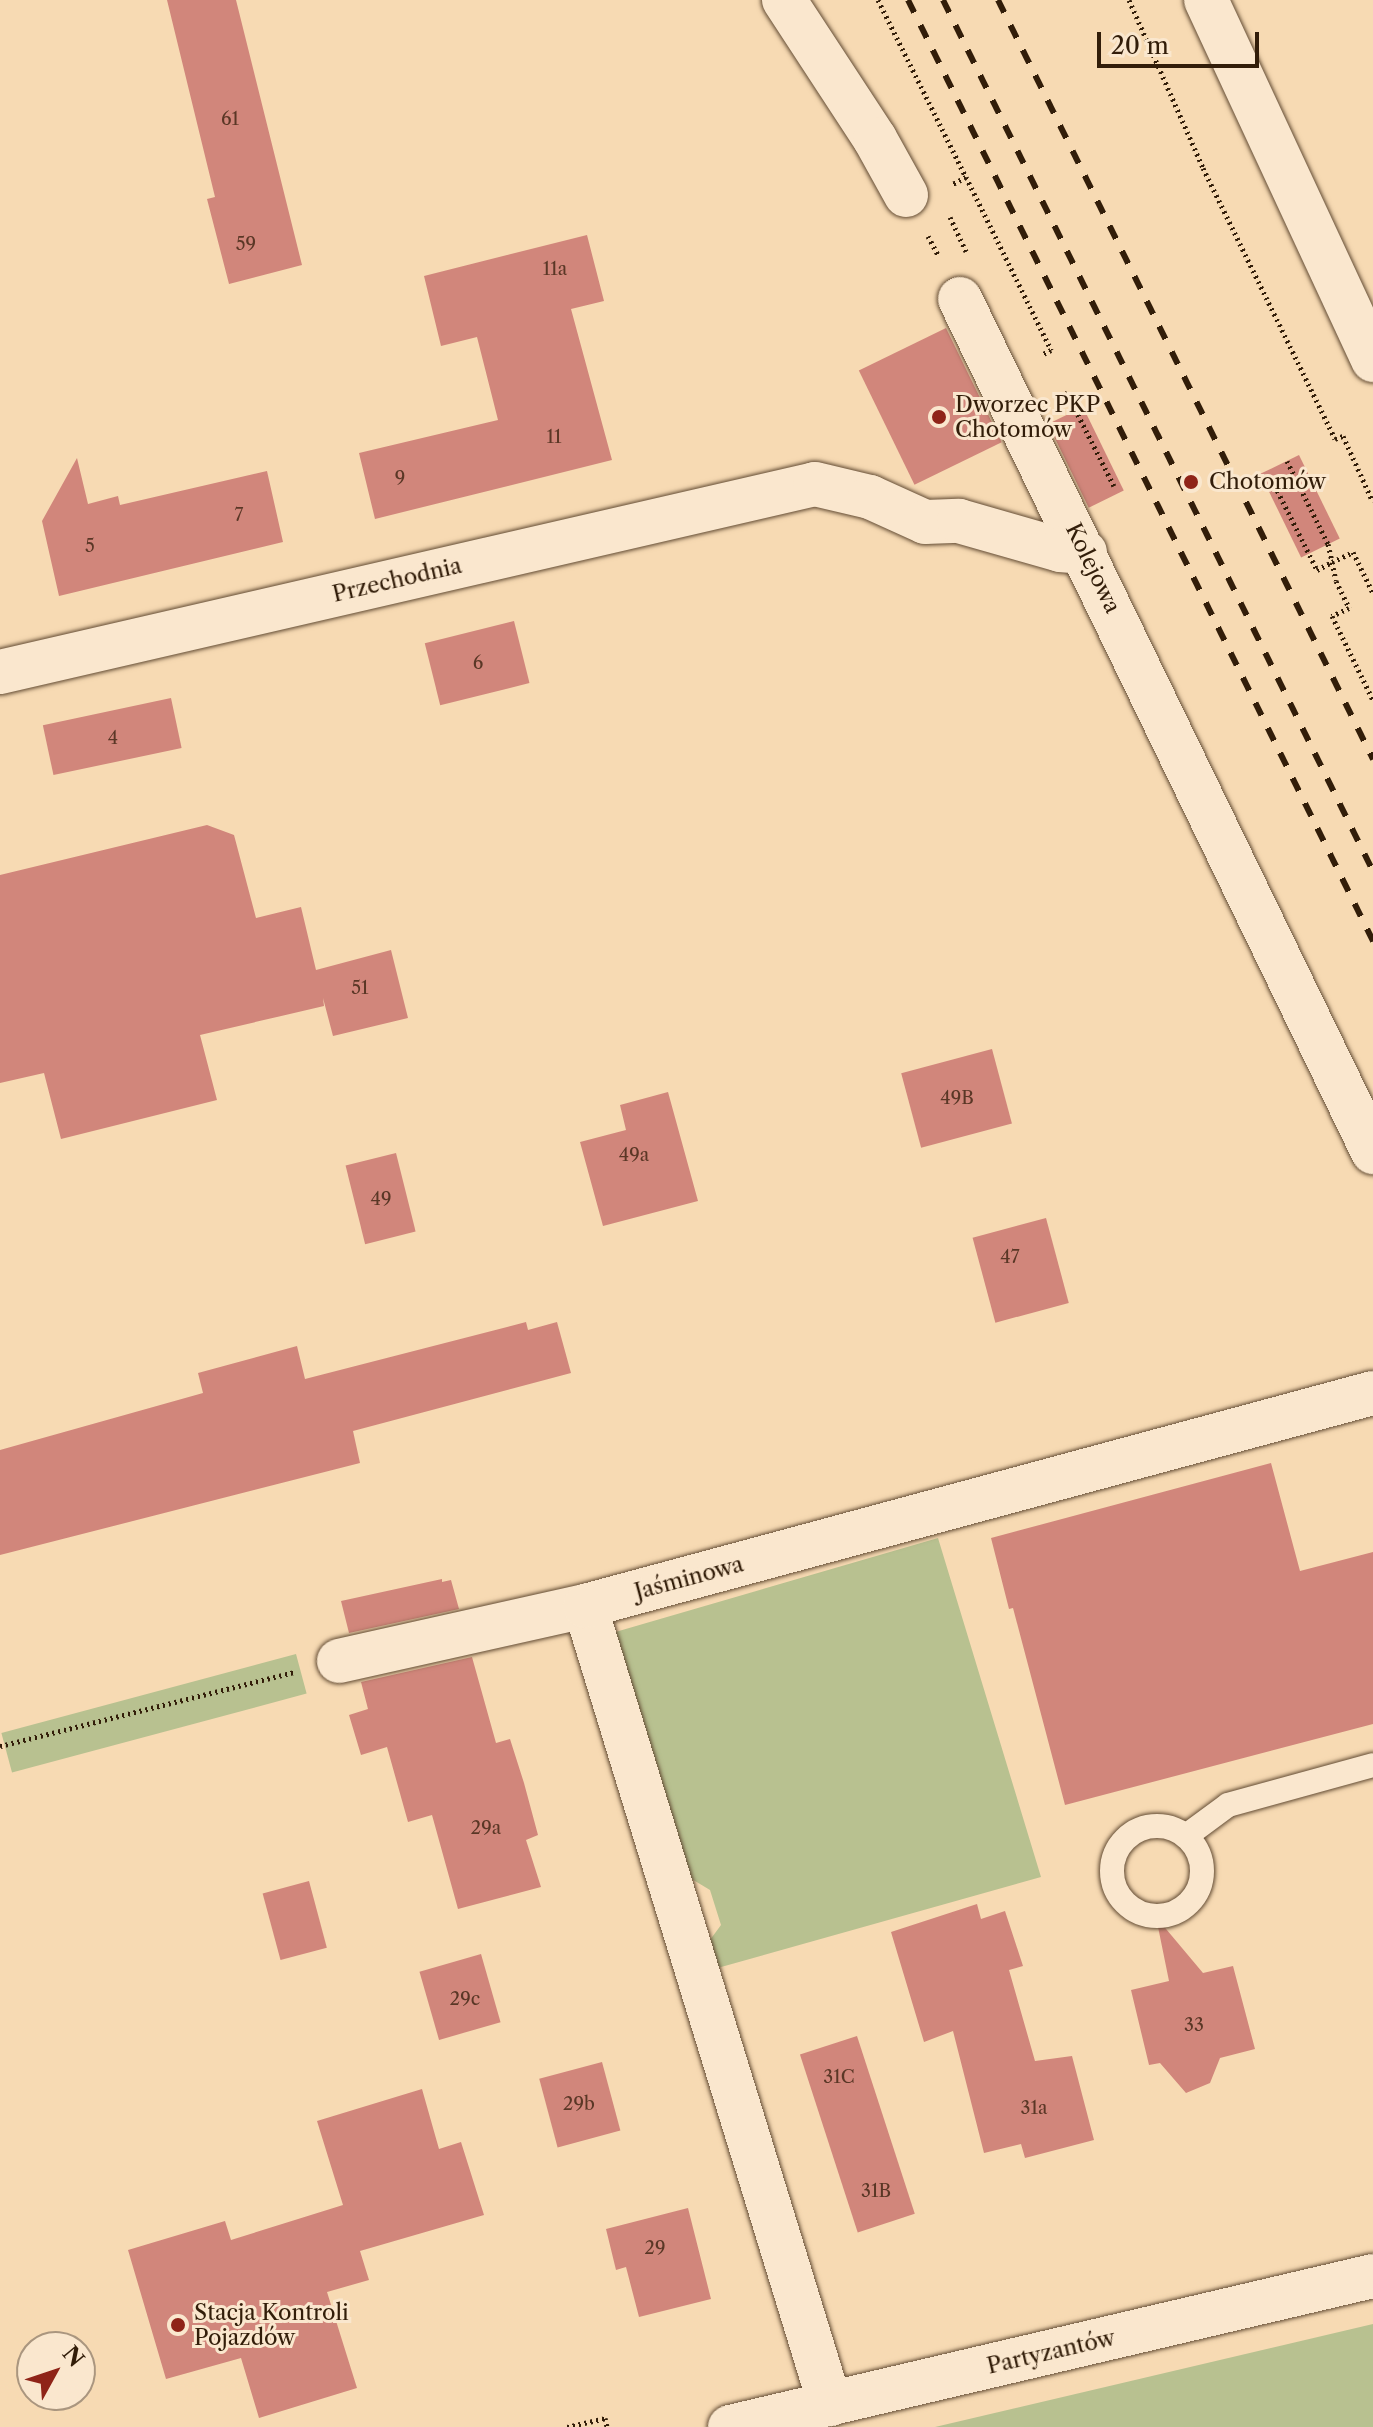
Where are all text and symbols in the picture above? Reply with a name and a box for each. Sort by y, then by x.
scale bar [1101,16,1263,66]
text: 20 m [1111,31,1169,60]
house number: 61 [221,108,239,130]
house number: 59 [236,233,256,255]
house number: 11a [543,258,567,280]
place label: Dworzec PKP Chotomów [955,391,1100,442]
marker: Dworzec PKP Chotomów [930,408,948,426]
house number: 11 [546,426,562,448]
house number: 9 [395,467,405,489]
place label: Chotomów [1209,469,1326,495]
marker: Chotomów [1180,471,1202,493]
house number: 7 [235,504,243,526]
street label: Kolejowa [1060,519,1126,617]
house number: 5 [85,535,95,557]
street label: Przechodnia [330,552,464,608]
house number: 6 [473,652,483,674]
house number: 4 [108,727,118,749]
house number: 51 [351,977,369,999]
house number: 49B [940,1087,974,1109]
house number: 49a [619,1144,649,1166]
house number: 49 [371,1188,391,1210]
house number: 47 [1000,1246,1020,1268]
street label: Jaśminowa [632,1551,746,1605]
house number: 29a [471,1817,501,1839]
house number: 29c [450,1988,480,2010]
house number: 33 [1184,2014,1204,2036]
house number: 31C [823,2066,855,2088]
house number: 29b [563,2093,595,2115]
house number: 31a [1021,2097,1047,2119]
house number: 31B [861,2180,891,2202]
house number: 29 [645,2237,665,2259]
place label: Stacja Kontroli Pojazdów [194,2299,349,2350]
marker: Stacja Kontroli Pojazdów [169,2316,187,2334]
street label: Partyzantów [984,2324,1118,2380]
north arrow [16,2331,96,2411]
text: N [57,2341,90,2373]

